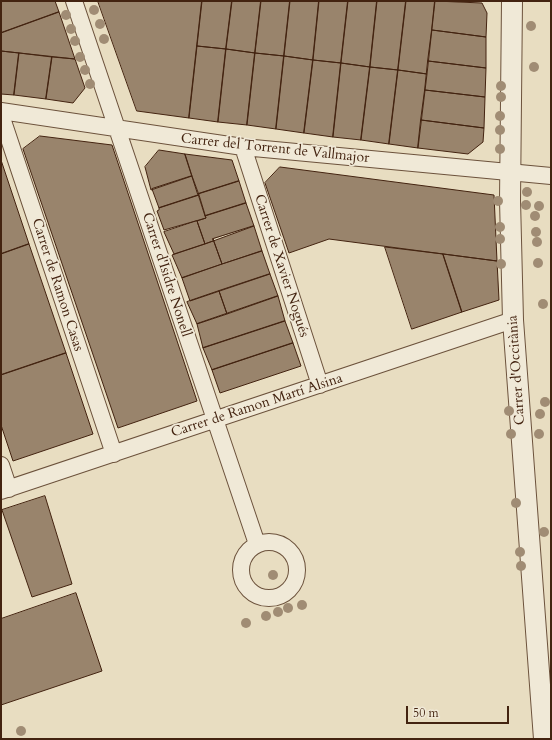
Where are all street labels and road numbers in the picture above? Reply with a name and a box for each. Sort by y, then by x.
street label: Carrer del Torrent de Vallmajor [180,131,370,167]
street label: Carrer de Xavier Nogués [250,192,312,340]
street label: Carrer d'Isidre Nonell [138,211,194,339]
street label: Carrer de Ramon Casas [28,216,86,354]
street label: Carrer d'Occitània [505,315,529,425]
street label: Carrer de Ramon Martí Alsina [169,370,345,442]

